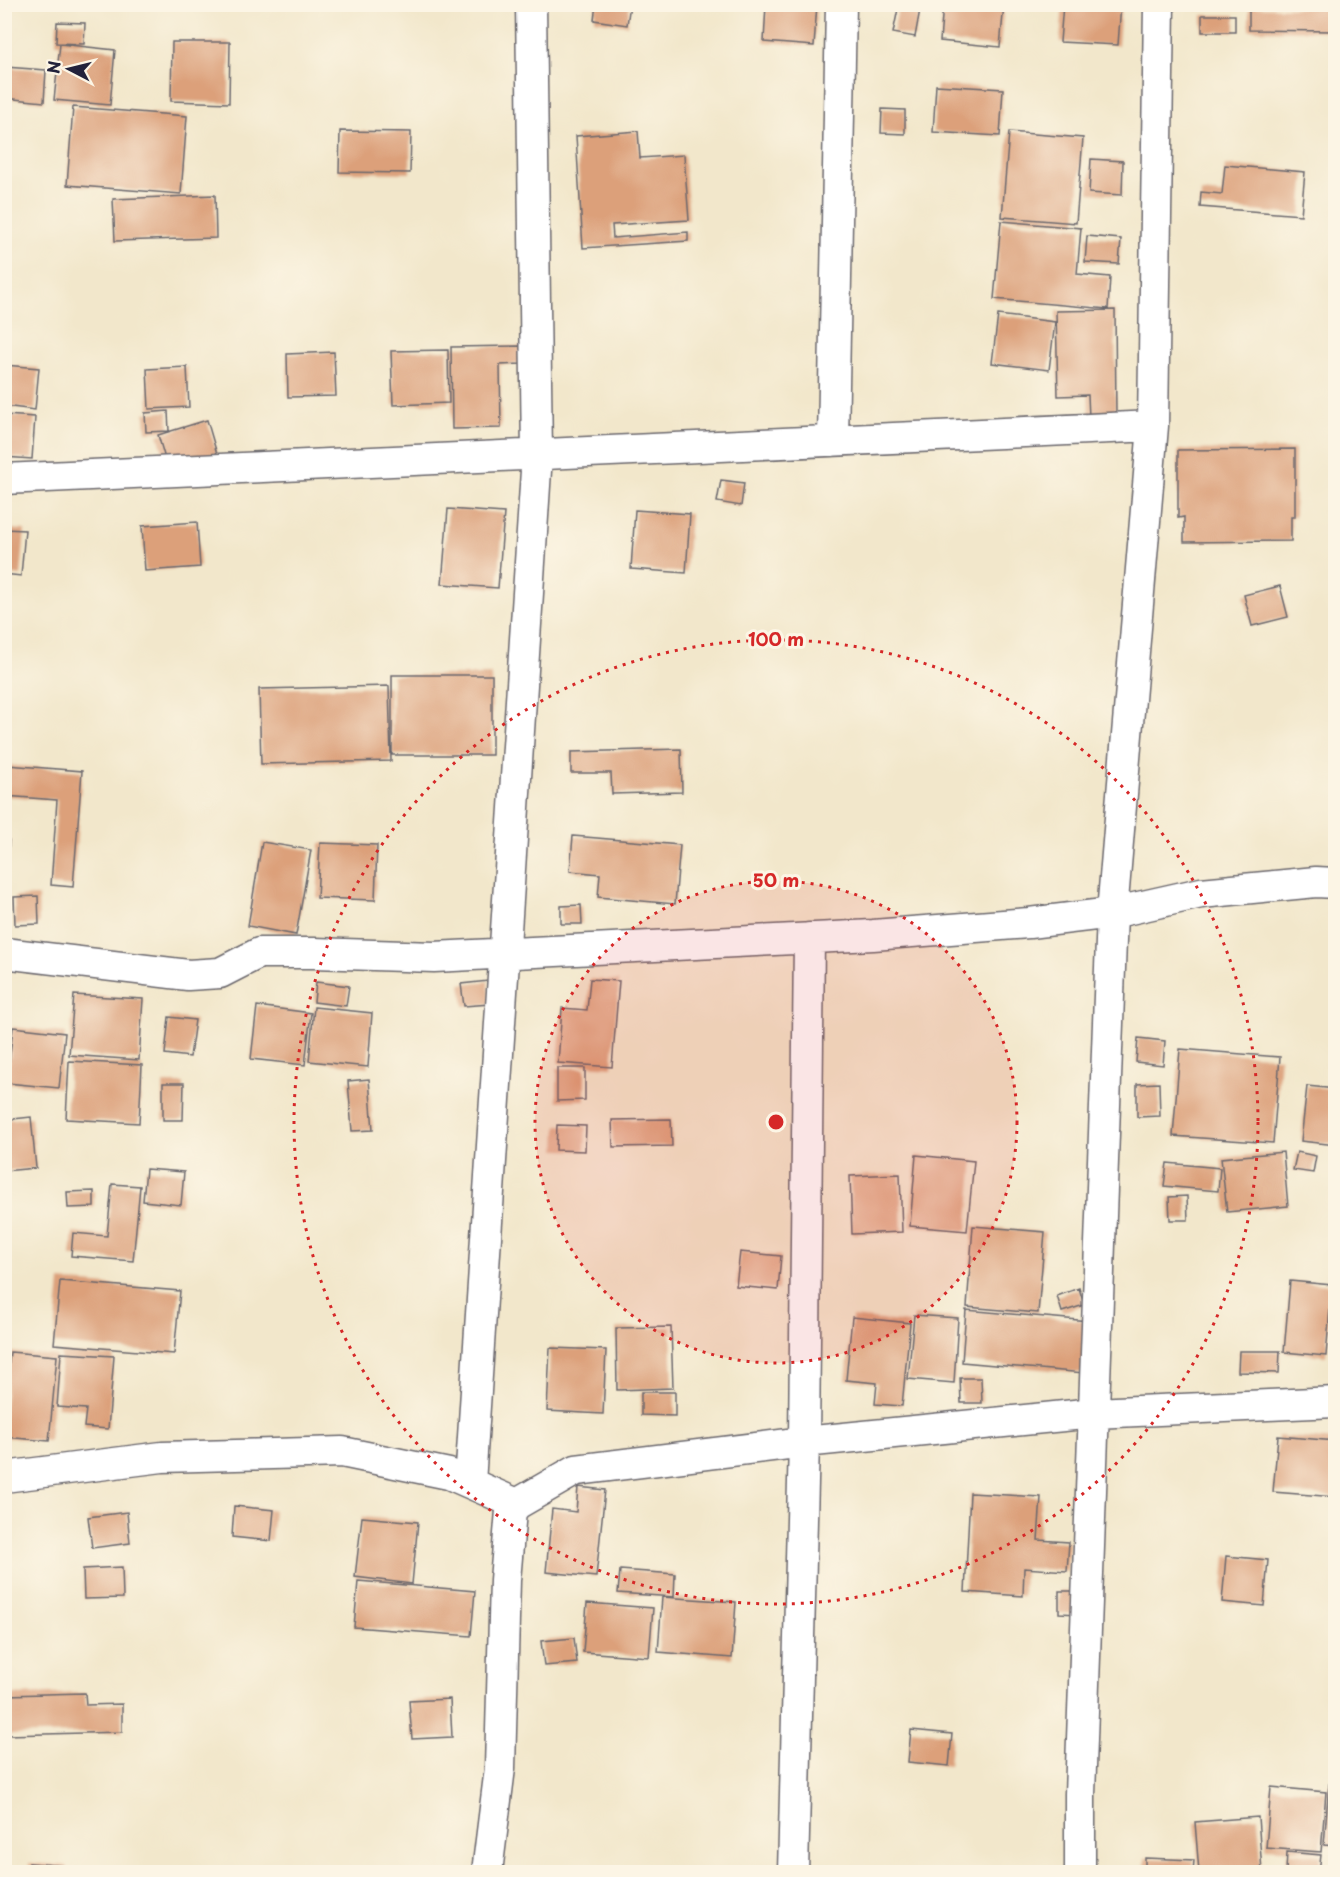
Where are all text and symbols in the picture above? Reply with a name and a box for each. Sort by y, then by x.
north arrow [39,39,99,99]
text: N [40,59,66,75]
text: 100 m [748,625,804,652]
text: 50 m [753,866,799,893]
centre of rings [766,1112,786,1132]

